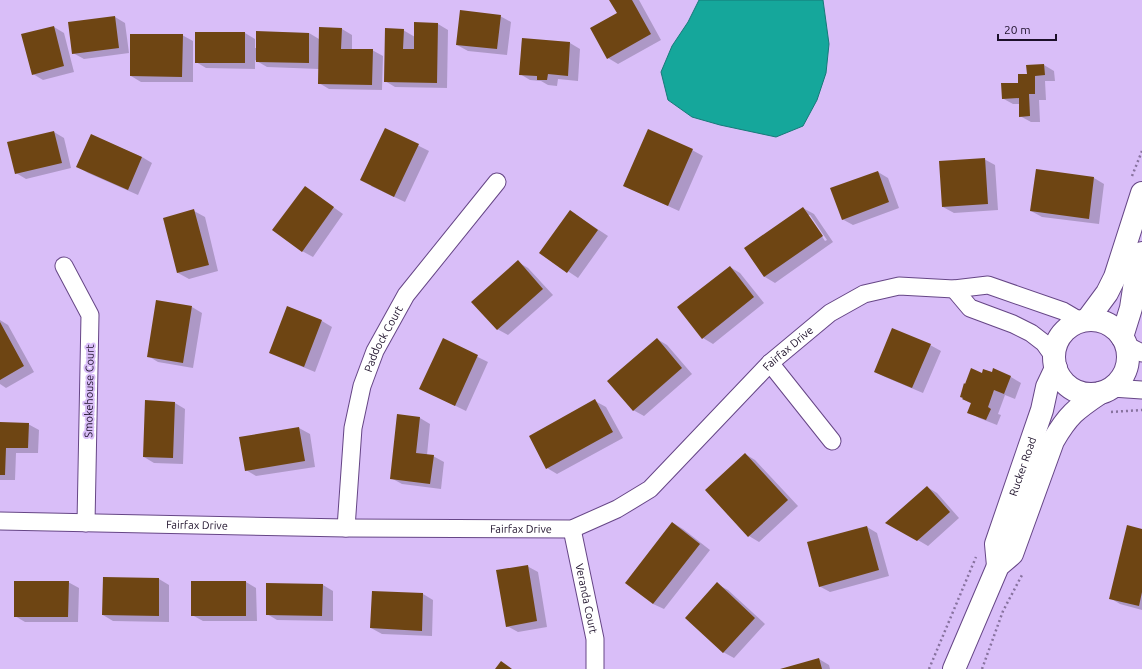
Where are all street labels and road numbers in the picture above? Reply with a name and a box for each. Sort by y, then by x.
street label: Paddock Court [362,303,405,374]
street label: Fairfax Drive [760,324,815,373]
street label: Smokehouse Court [82,344,96,438]
street label: Rucker Road [1007,435,1038,498]
street label: Fairfax Drive [166,518,228,532]
street label: Fairfax Drive [490,523,552,535]
street label: Veranda Court [573,562,600,635]

